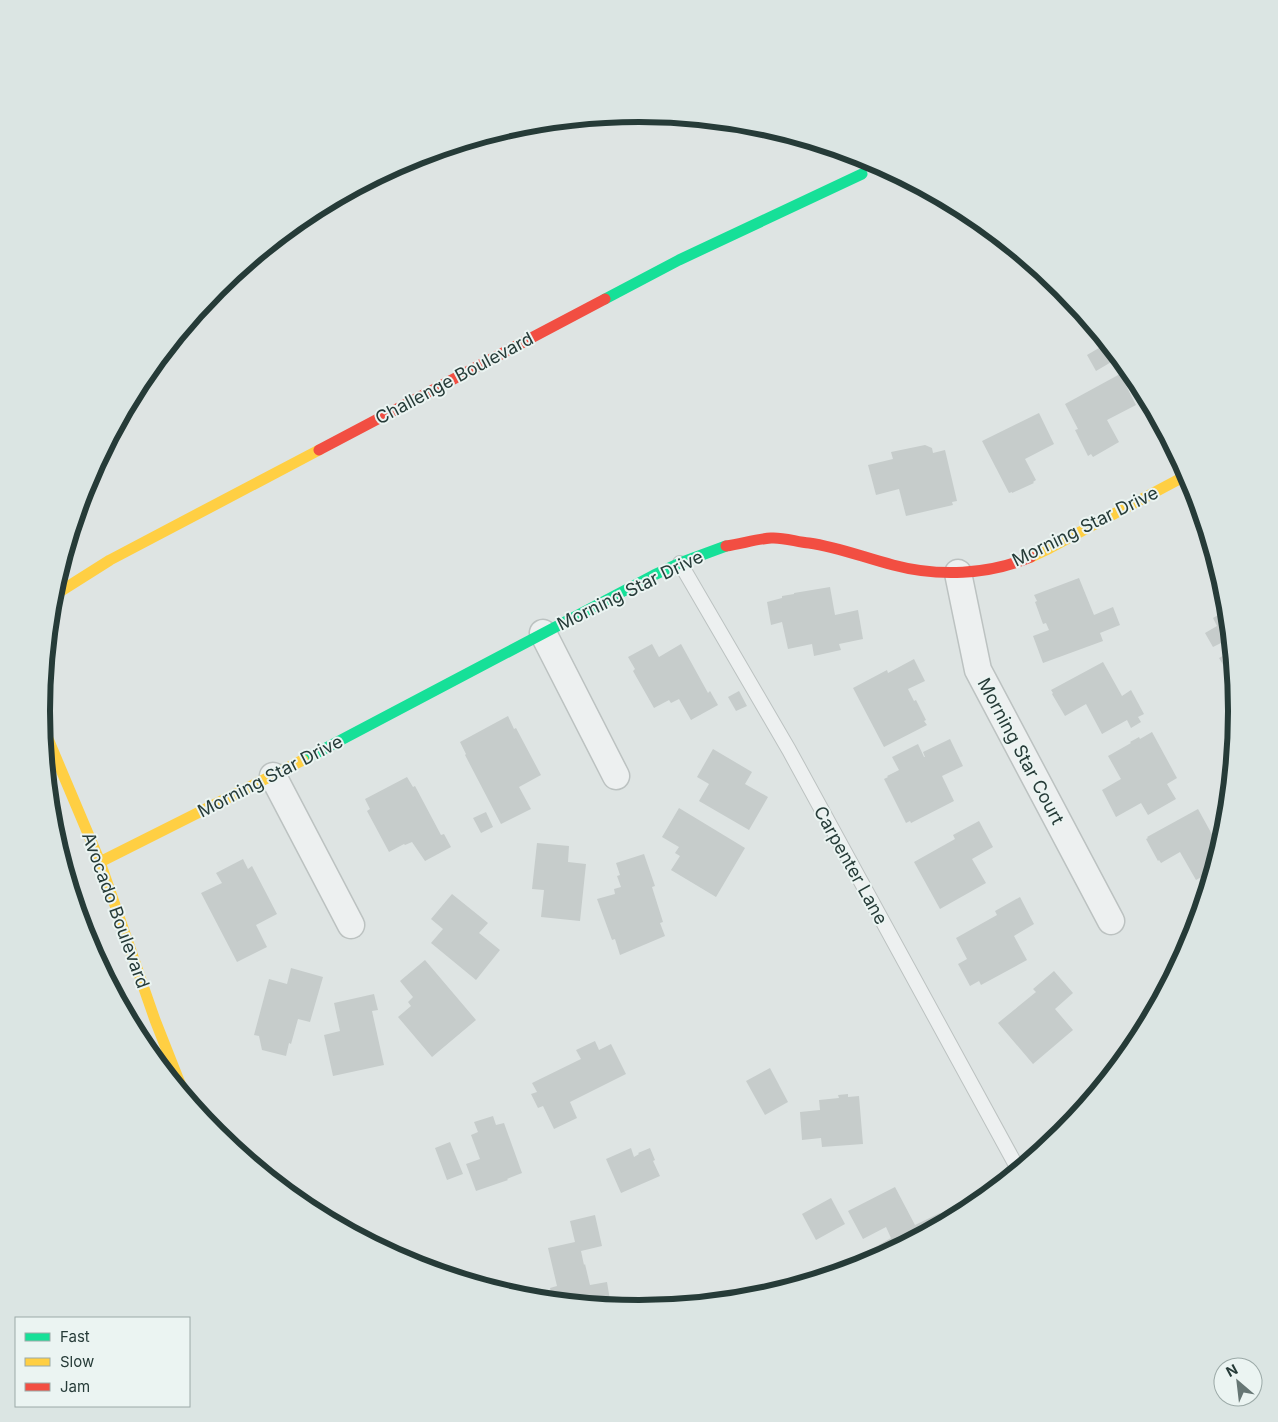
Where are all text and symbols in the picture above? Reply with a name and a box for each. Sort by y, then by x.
street label: Challenge Boulevard [372,327,536,429]
street label: Morning Star Drive [1009,481,1161,571]
street label: Morning Star Drive [554,545,706,635]
street label: Morning Star Court [974,674,1069,828]
street label: Morning Star Drive [194,730,346,822]
street label: Carpenter Lane [810,802,892,928]
street label: Avocado Boulevard [78,829,154,991]
legend [15,1317,190,1407]
text: Fast [60,1327,90,1346]
text: Slow [60,1352,94,1371]
north arrow [1213,1357,1263,1407]
text: N [1223,1360,1240,1380]
text: Jam [60,1377,90,1396]

